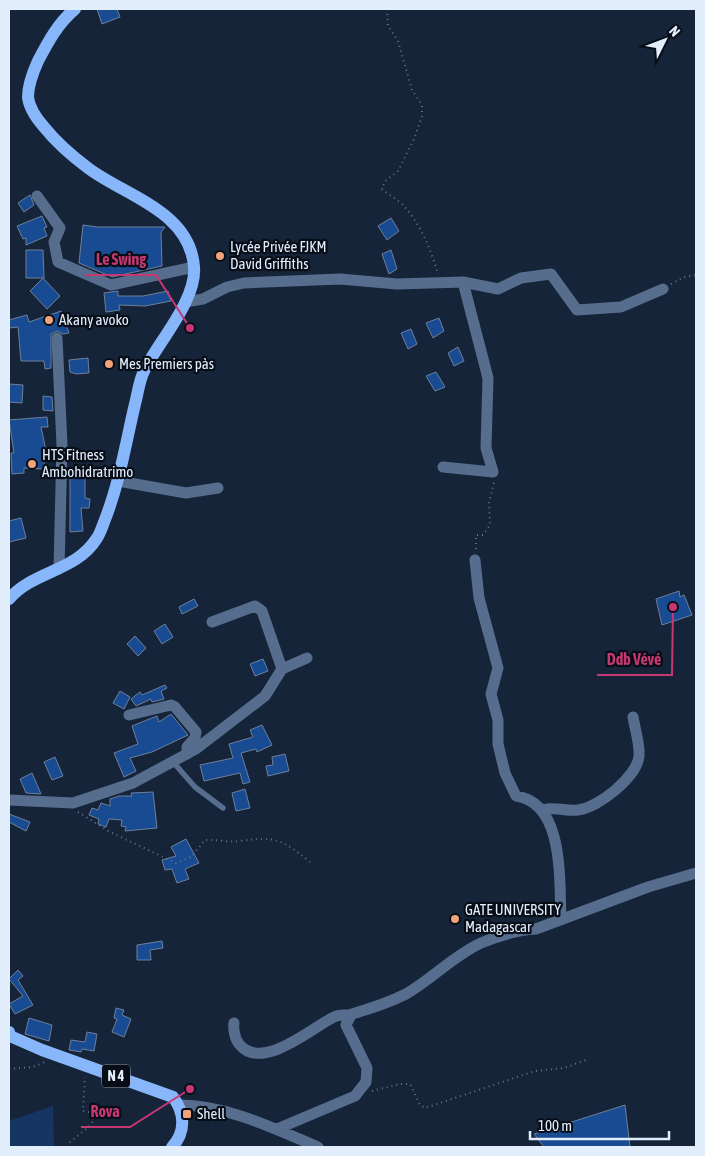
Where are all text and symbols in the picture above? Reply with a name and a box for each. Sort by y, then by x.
north arrow [640,15,690,65]
text: N [666,23,683,40]
place label: Lycée Privée FJKM David Griffiths [230,238,327,272]
callout: Le Swing [86,244,156,275]
text: Le Swing [96,250,146,268]
marker: Lycée Privée FJKM David Griffiths [214,250,226,262]
place label: Akany avoko [59,311,129,328]
marker: Akany avoko [43,314,55,326]
place label: Mes Premiers pàs [119,355,214,372]
marker: Mes Premiers pàs [103,358,115,370]
place label: HTS Fitness Ambohidratrimo [42,446,133,480]
marker: HTS Fitness Ambohidratrimo [26,458,38,470]
callout: Ddb Vévé [597,644,672,675]
text: Ddb Vévé [607,650,661,668]
place label: GATE UNIVERSITY Madagascar [465,901,561,935]
marker: GATE UNIVERSITY Madagascar [449,913,461,925]
road number: N 4 [102,1064,130,1088]
callout: Rova [81,1096,130,1127]
text: Rova [90,1102,120,1120]
place label: Shell [197,1105,225,1122]
marker: Shell [181,1108,193,1120]
scale bar [530,1108,669,1140]
text: 100 m [538,1117,572,1134]

